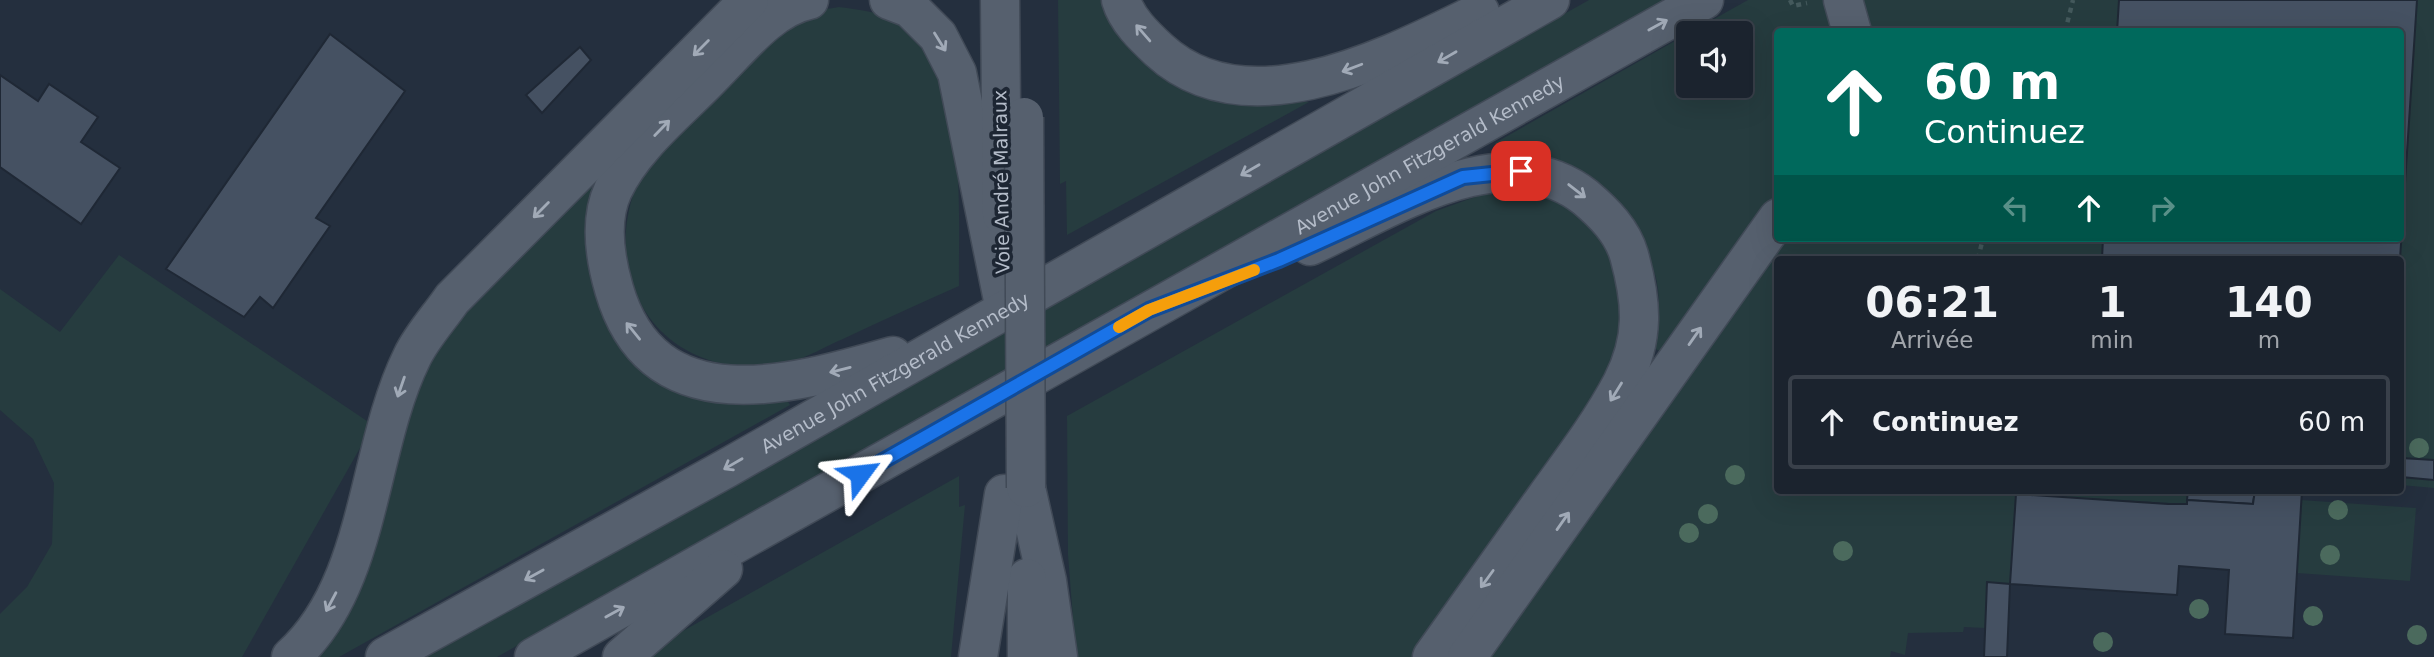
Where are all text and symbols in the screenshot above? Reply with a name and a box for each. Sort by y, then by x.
one-way arrow [1647,18,1668,31]
map controls [1676,21,1753,98]
button: sound [1676,21,1753,98]
one-way arrow [1135,25,1151,43]
one-way arrow [933,32,947,52]
one-way arrow [692,40,709,57]
one-way arrow [1438,50,1458,64]
text: 60 m [1924,54,2060,111]
icon: ahead [1809,56,1900,147]
one-way arrow [1342,62,1364,75]
street label: Avenue John Fitzgerald Kennedy [1291,70,1568,238]
street label: Voie André Malraux [988,90,1014,274]
text: Continuez [1924,113,2085,151]
one-way arrow [653,120,670,137]
pin [1491,141,1551,201]
icon: arrive [1502,152,1540,190]
one-way arrow [1240,164,1261,177]
one-way arrow [1567,183,1586,198]
icon: left [1997,189,2035,227]
icon: ahead [2070,189,2108,227]
icon: right [2143,189,2181,227]
one-way arrow [532,201,549,218]
text: 06:21 [1865,278,1999,327]
text: 1 [2097,278,2127,327]
text: 140 [2225,278,2313,327]
street label: Avenue John Fitzgerald Kennedy [757,287,1033,457]
one-way arrow [625,323,640,341]
one-way arrow [1687,327,1702,346]
text: Arrivée [1891,327,1973,353]
text: min [2090,327,2134,353]
text: m [2258,327,2280,353]
one-way arrow [829,364,852,378]
one-way arrow [394,375,407,397]
one-way arrow [1608,381,1622,401]
icon: ahead [1813,403,1851,441]
text: Continuez [1872,407,2019,437]
text: 60 m [2298,407,2365,437]
position arrow [823,437,897,511]
one-way arrow [723,458,744,471]
one-way arrow [1556,512,1570,531]
one-way arrow [524,569,545,582]
one-way arrow [1480,569,1494,588]
one-way arrow [324,591,338,612]
one-way arrow [605,605,625,619]

